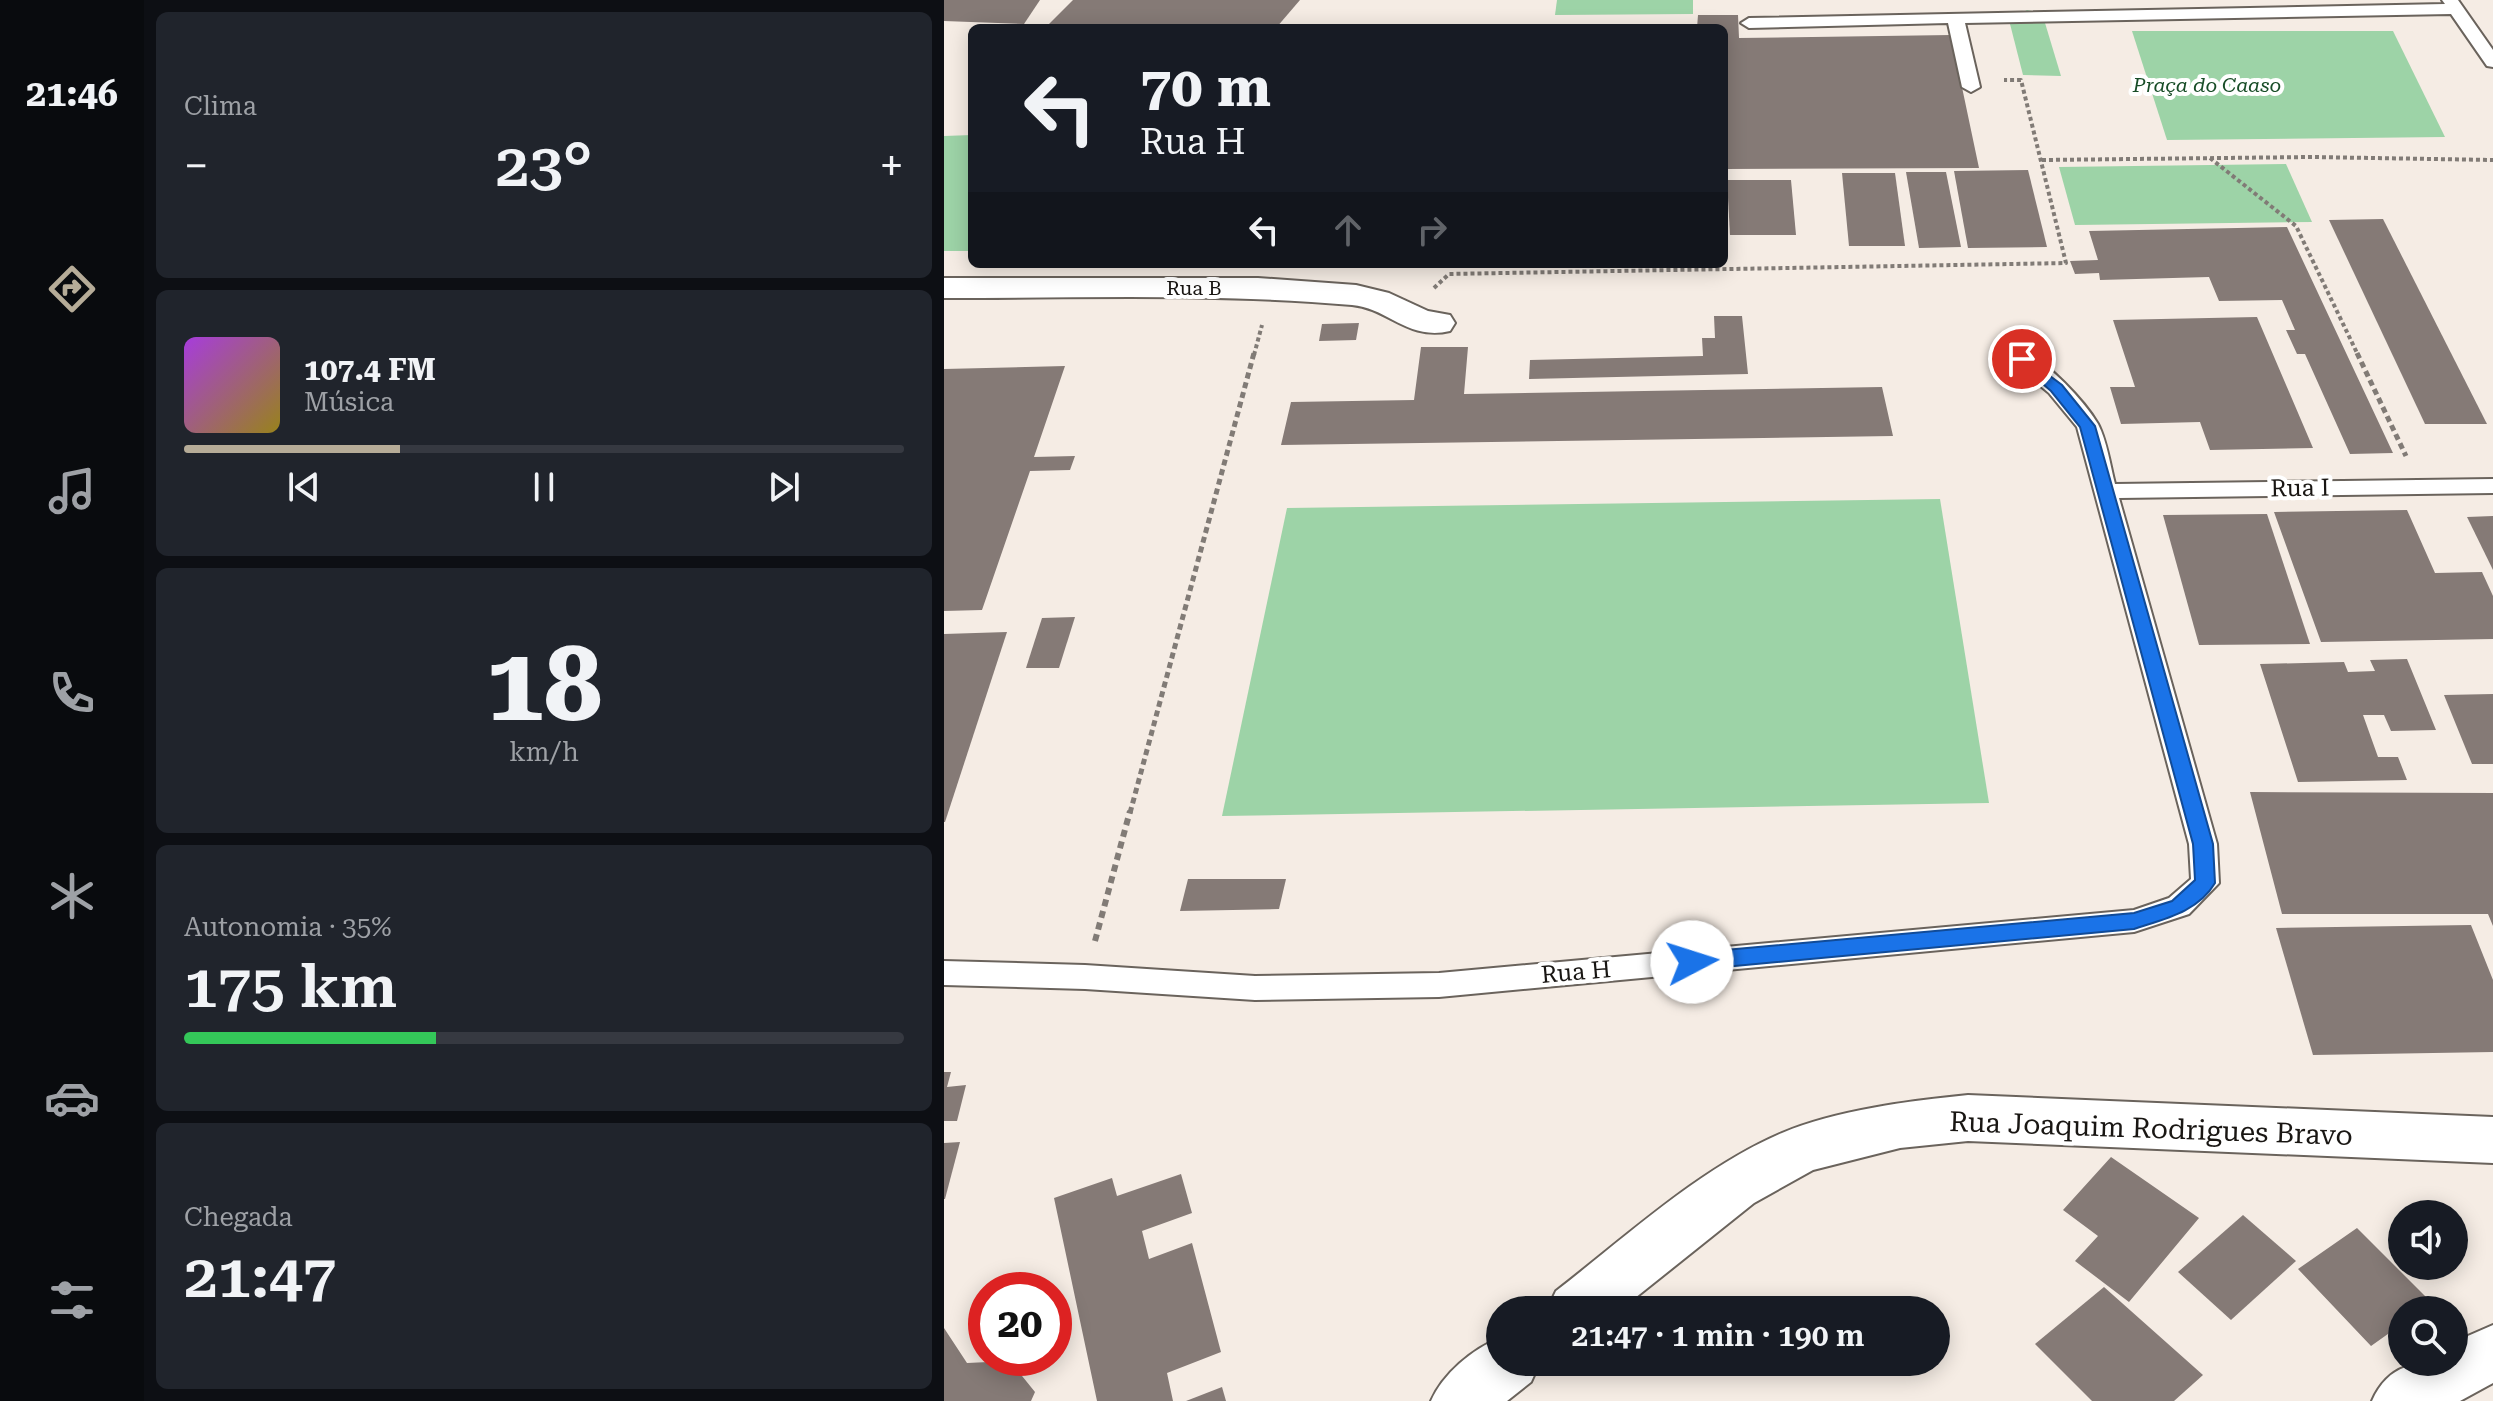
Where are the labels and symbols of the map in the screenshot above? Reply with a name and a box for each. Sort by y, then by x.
park label: Praça do Caaso [2132,73,2281,97]
street label: Rua B [1166,276,1222,300]
pin [1988,325,2056,393]
street label: Rua I [2270,473,2330,503]
position arrow [1650,920,1734,1004]
street label: Rua H [1540,955,1612,989]
street label: Rua Joaquim Rodrigues Bravo [1949,1105,2353,1152]
speed limit sign: 20 [968,1272,1072,1376]

